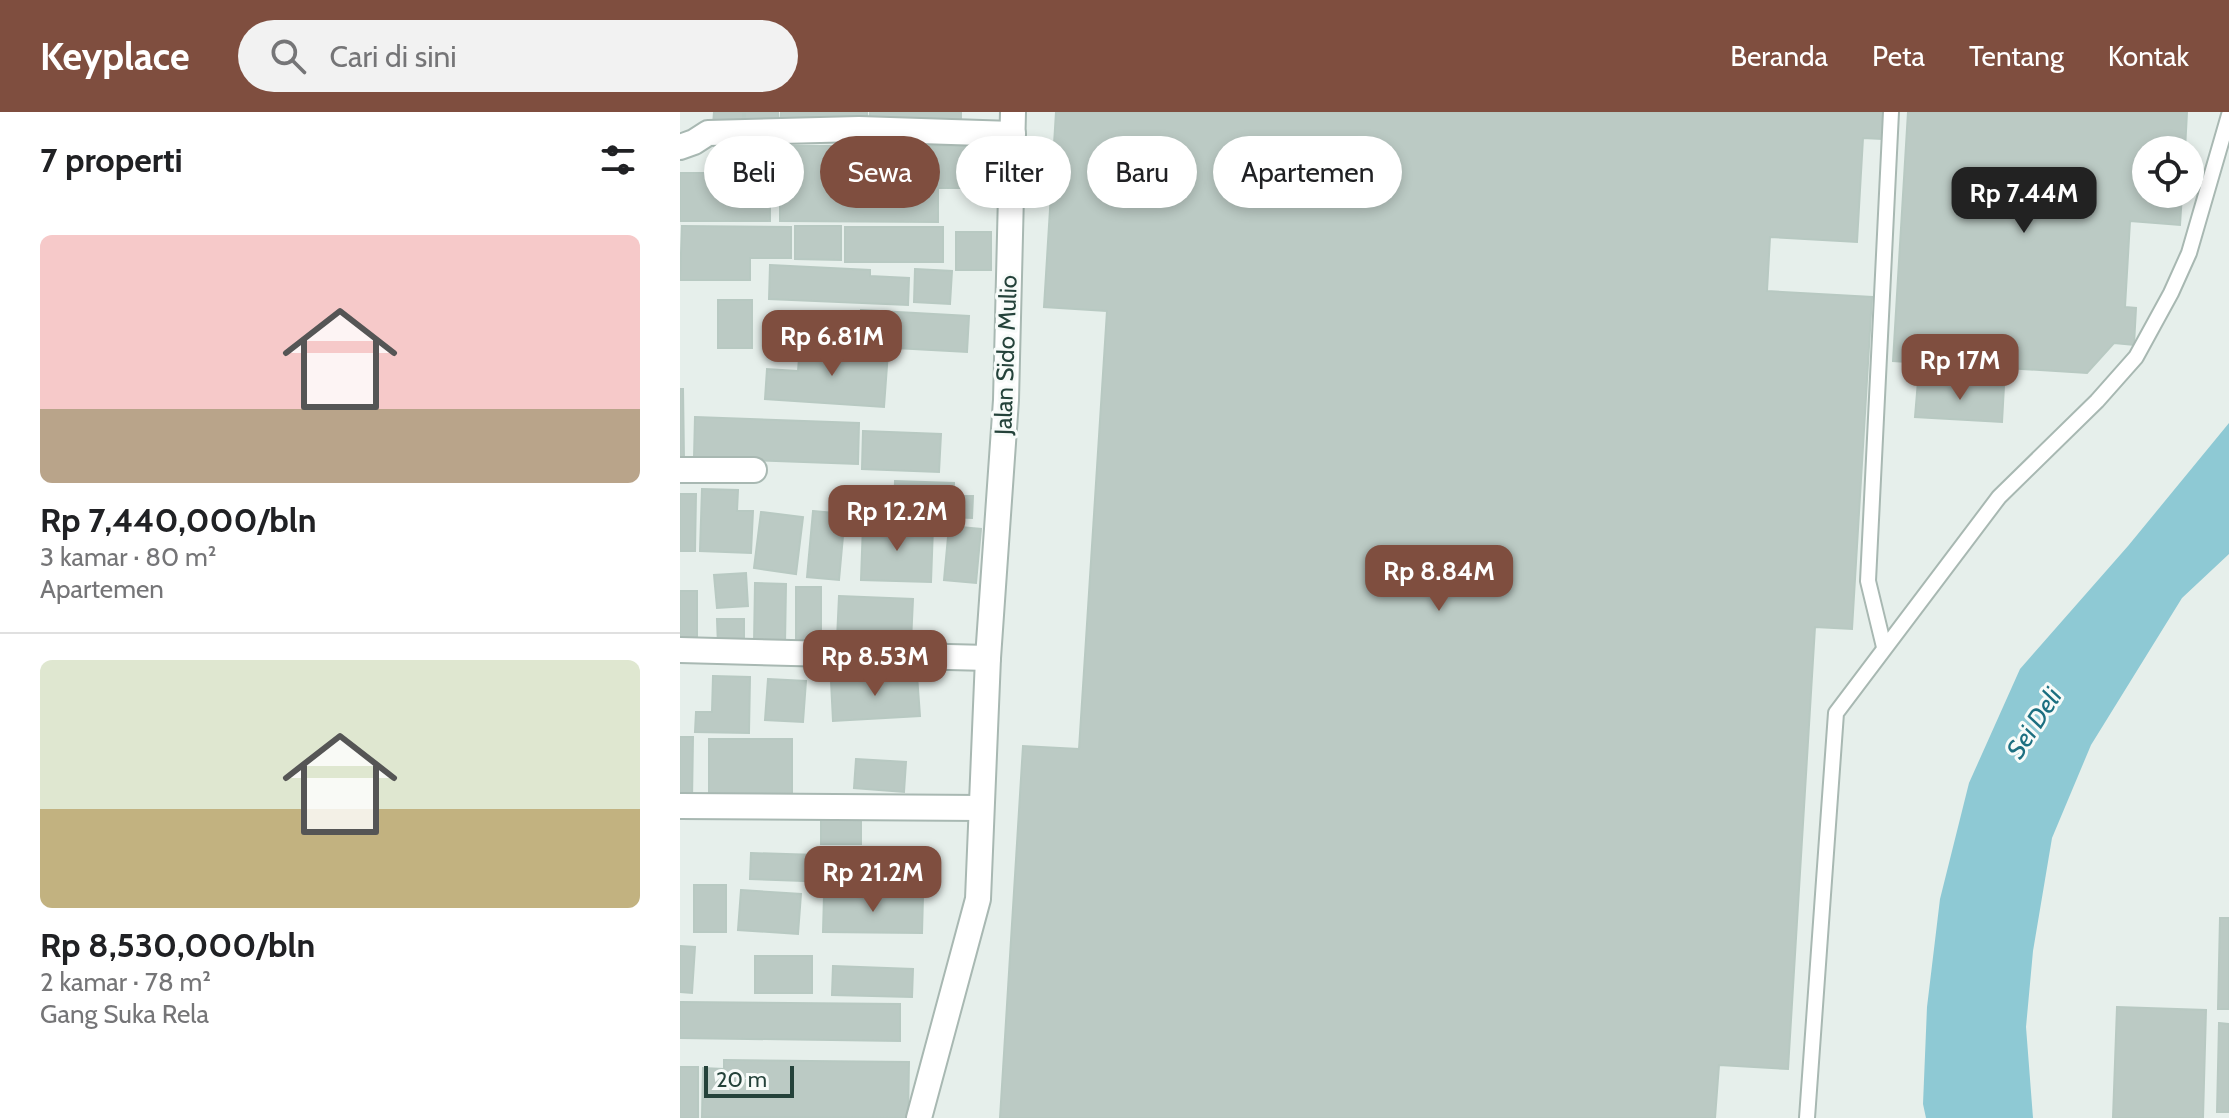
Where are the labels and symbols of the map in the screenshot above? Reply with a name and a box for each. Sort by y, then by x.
pin: Rp 7.44M [1941,167,2107,235]
street label: Jalan Sido Mulio [988,275,1023,436]
pin: Rp 6.81M [749,310,915,378]
pin: Rp 17M [1895,334,2025,402]
pin: Rp 12.2M [814,485,980,553]
pin: Rp 8.84M [1356,545,1522,613]
pin: Rp 8.53M [792,630,958,698]
water label: Sei Deli [1999,681,2069,764]
pin: Rp 21.2M [790,846,956,914]
scale bar [704,1062,794,1098]

